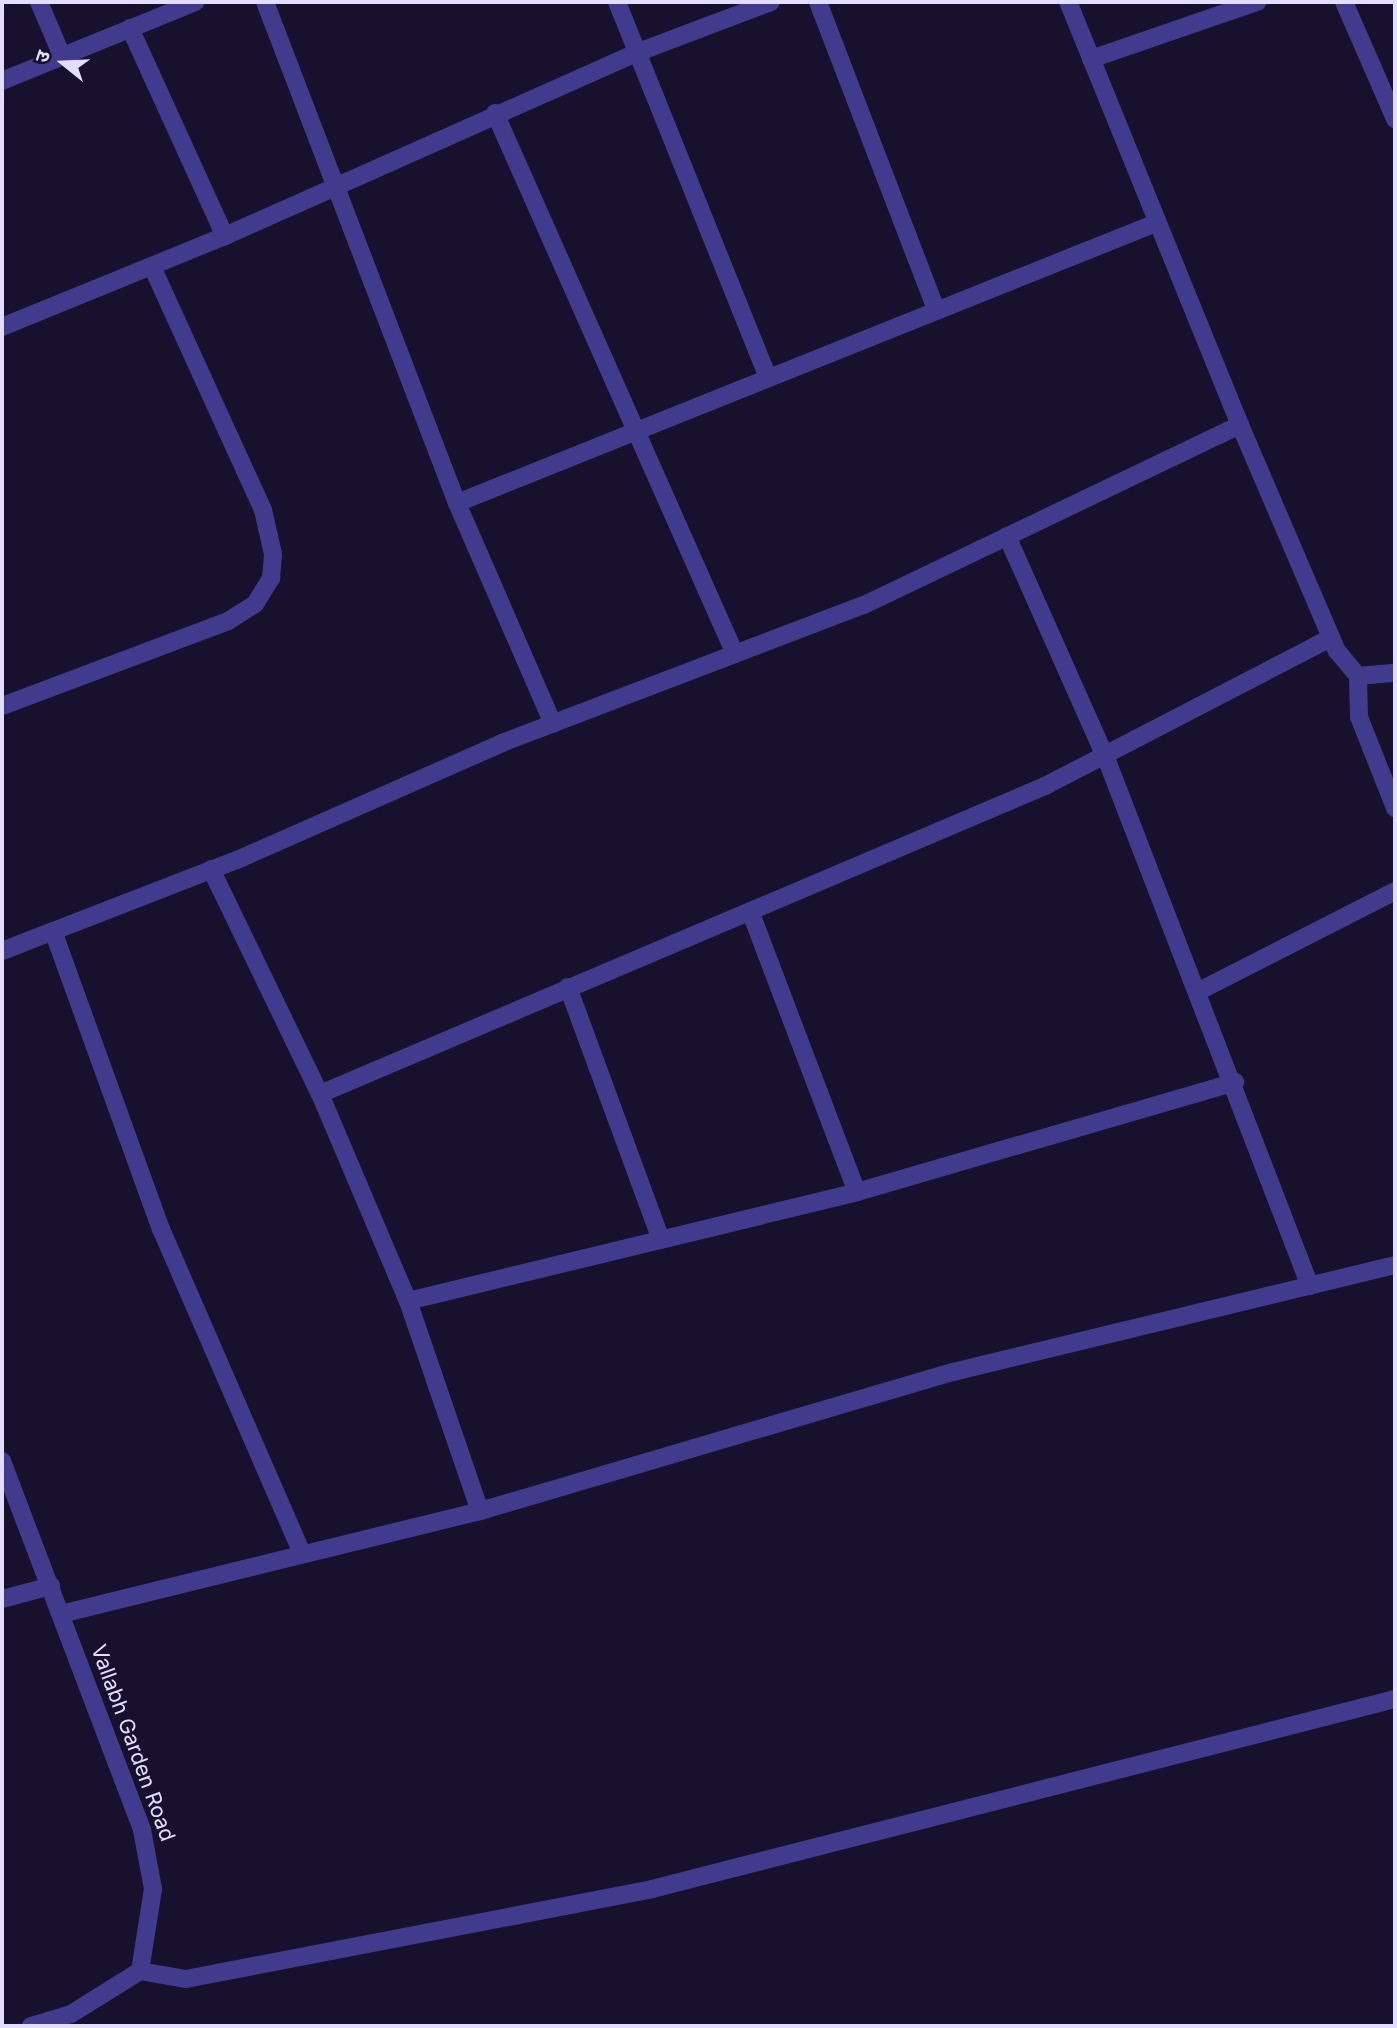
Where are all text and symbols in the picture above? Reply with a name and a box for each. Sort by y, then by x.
north arrow [28,28,98,98]
text: उ [30,48,55,65]
street label: Vallabh Garden Road [86,1641,180,1845]

